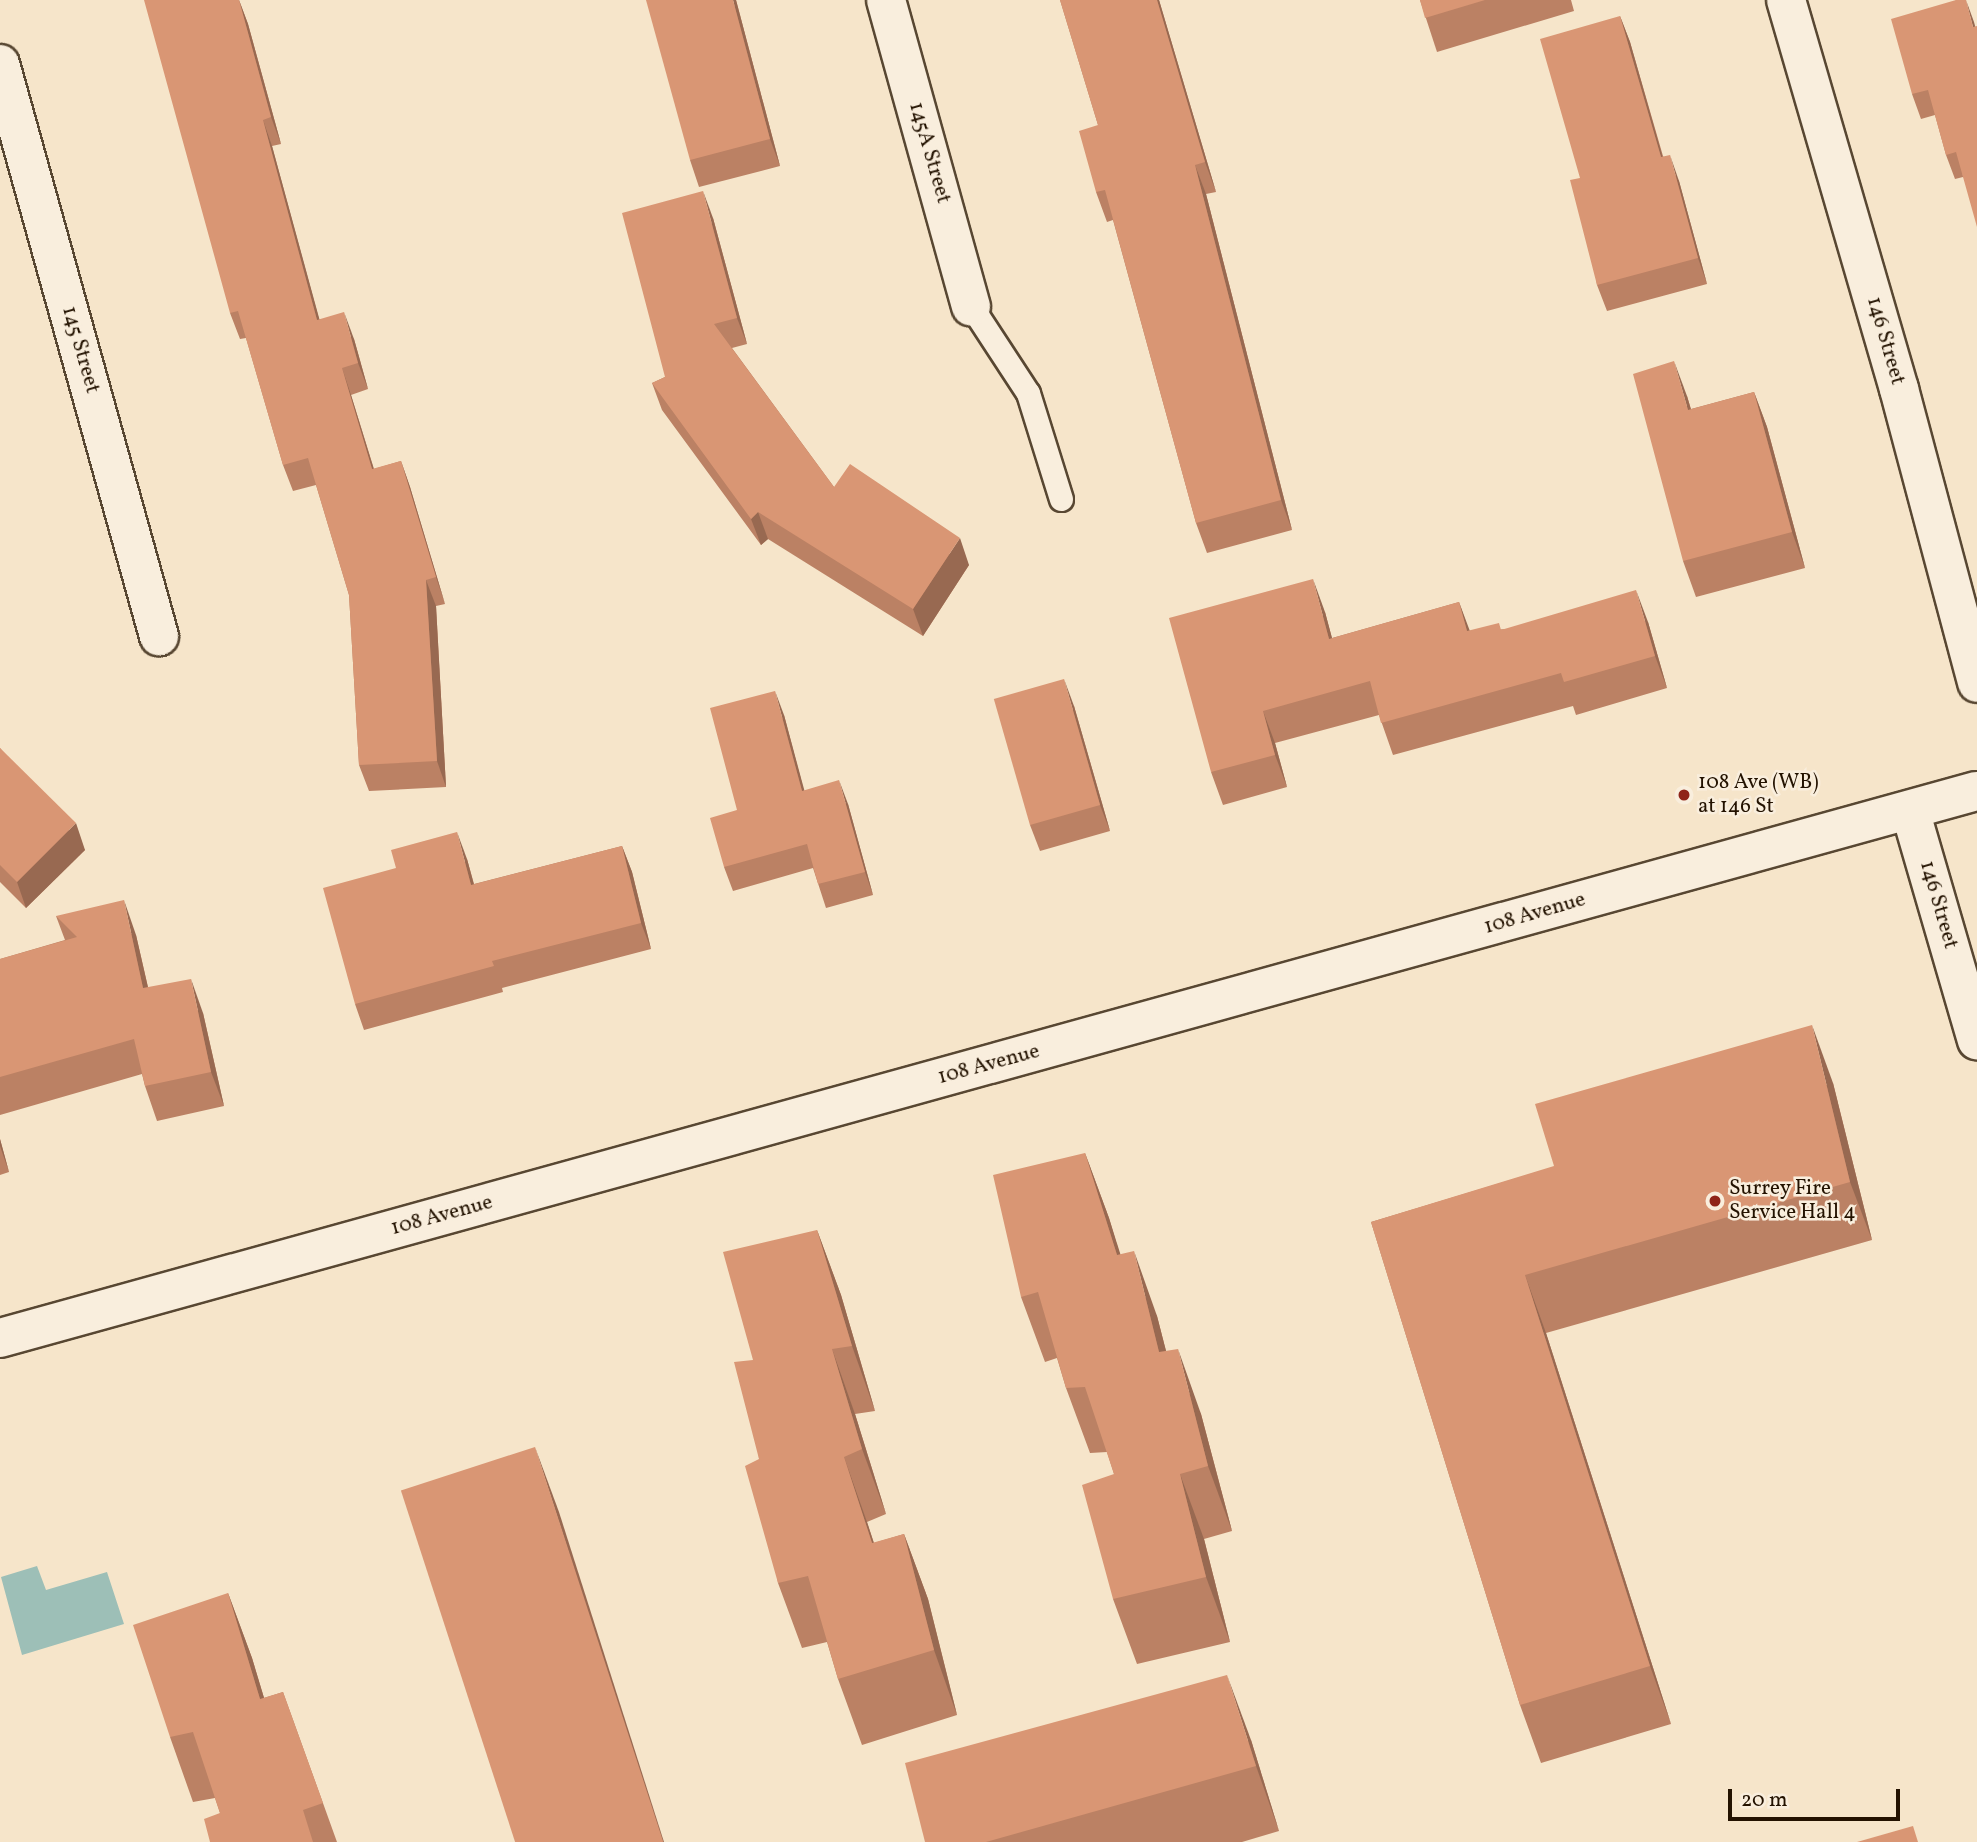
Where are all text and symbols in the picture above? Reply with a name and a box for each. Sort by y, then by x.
street label: 145A Street [903,99,955,207]
street label: 146 Street [1860,294,1910,388]
street label: 145 Street [56,304,104,396]
place label: 108 Ave (WB) at 146 St [1698,770,1819,820]
marker: 108 Ave (WB) at 146 St [1676,787,1692,803]
street label: 146 Street [1913,858,1963,952]
street label: 108 Avenue [1481,888,1589,940]
street label: 108 Avenue [935,1039,1043,1091]
place label: Surrey Fire Service Hall 4 [1729,1176,1856,1226]
street label: 108 Avenue [388,1190,496,1242]
marker: Surrey Fire Service Hall 4 [1707,1193,1723,1209]
scale bar [1732,1776,1904,1820]
text: 20 m [1741,1786,1787,1815]

